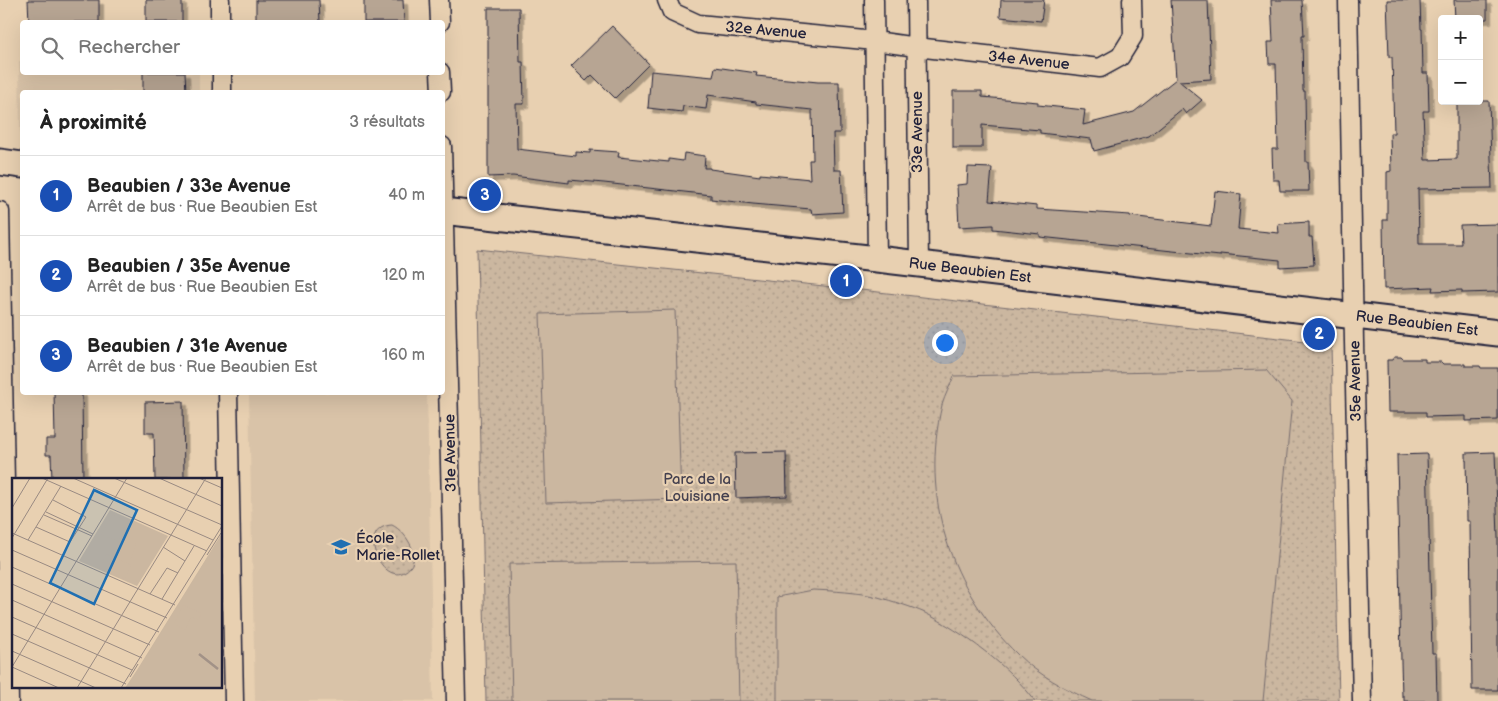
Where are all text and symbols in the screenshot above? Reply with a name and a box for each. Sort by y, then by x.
map controls [1438,15,1483,105]
button: + [1438,15,1483,60]
street label: 32e Avenue [725,17,807,44]
search box [20,20,445,75]
icon: search [38,34,66,62]
text: Rechercher [78,36,180,59]
street label: 34e Avenue [987,47,1071,74]
button: − [1438,60,1483,105]
street label: 33e Avenue [908,91,927,173]
text: À proximité [40,110,147,135]
text: 3 résultats [349,113,425,132]
text: Beaubien / 33e Avenue [87,175,291,198]
pin: 3 [469,176,501,214]
text: 1 [53,186,59,205]
text: 40 m [388,186,425,205]
text: Arrêt de bus · Rue Beaubien Est [87,198,317,217]
street label: Rue Beaubien Est [908,254,1033,287]
text: Beaubien / 35e Avenue [87,255,290,278]
pin: 1 [830,262,862,300]
text: 2 [51,266,61,285]
text: 120 m [382,266,425,285]
text: Arrêt de bus · Rue Beaubien Est [87,278,317,297]
street label: Rue Beaubien Est [1355,307,1480,340]
pin: 2 [1303,315,1335,353]
your location [932,330,958,356]
text: Beaubien / 31e Avenue [87,335,287,358]
street label: 35e Avenue [1345,340,1366,422]
text: 3 [51,346,61,365]
text: 160 m [382,346,425,365]
text: Arrêt de bus · Rue Beaubien Est [87,358,317,377]
street label: 31e Avenue [440,414,461,492]
park label: Parc de la Louisiane [663,470,731,506]
inset map [12,478,222,688]
place label: École Marie-Rollet [356,529,440,565]
school or university icon: École Marie-Rollet [330,536,352,558]

